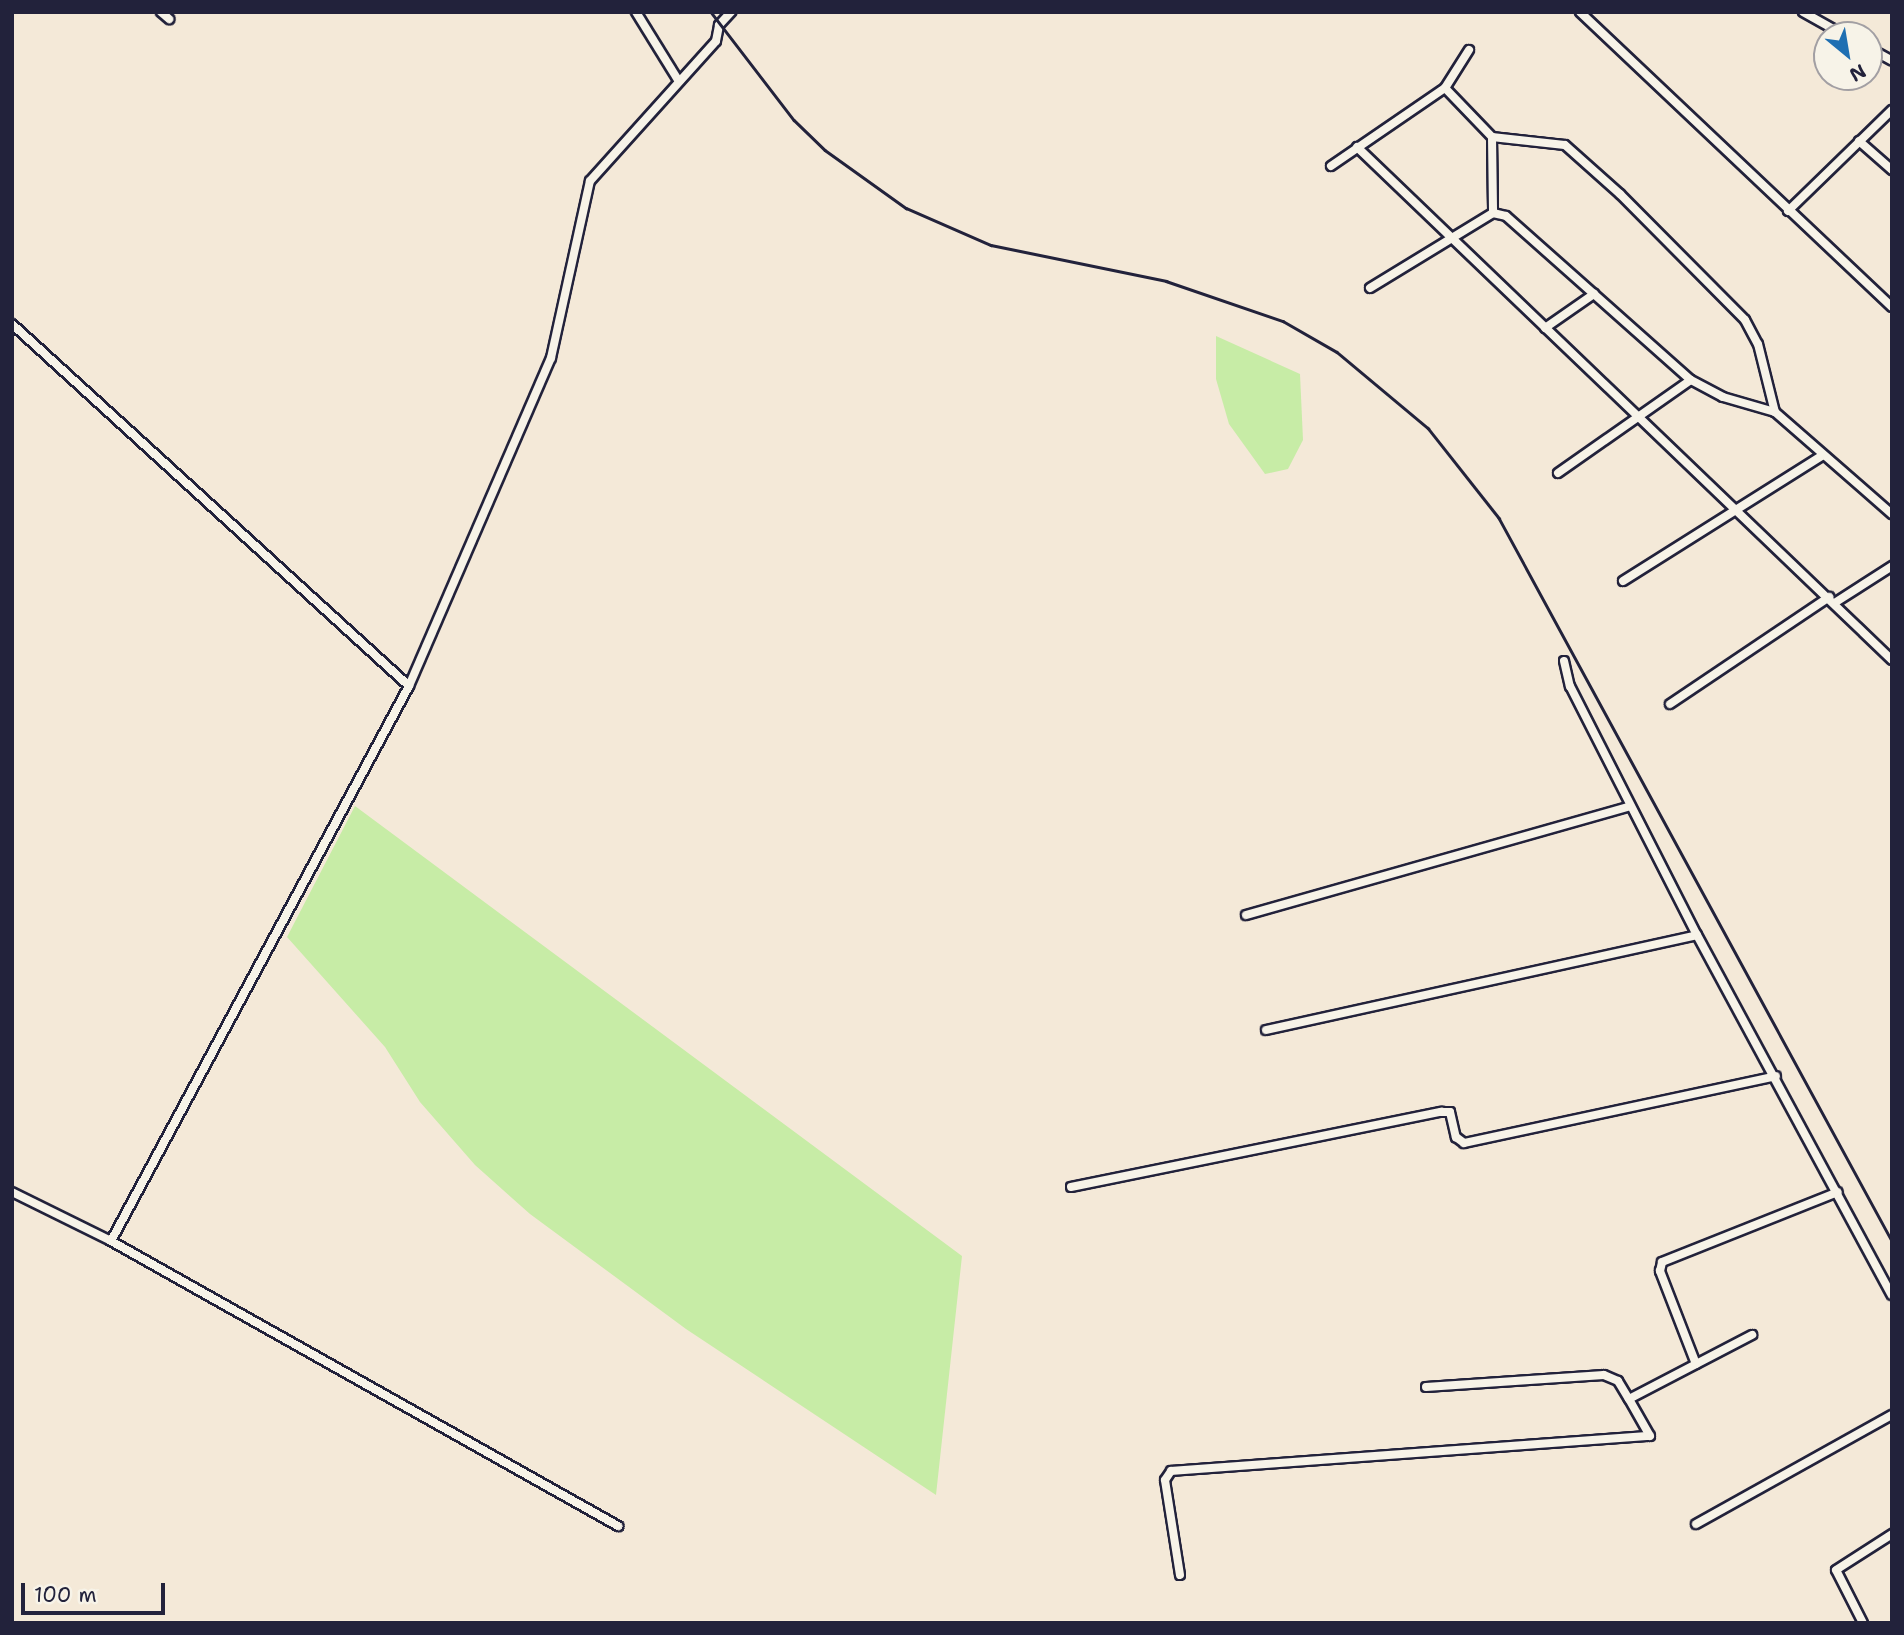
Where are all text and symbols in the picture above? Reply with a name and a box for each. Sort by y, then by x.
north arrow [1813,21,1883,91]
text: N [1845,58,1871,87]
scale bar [24,1568,168,1612]
text: 100 m [34,1581,97,1609]

